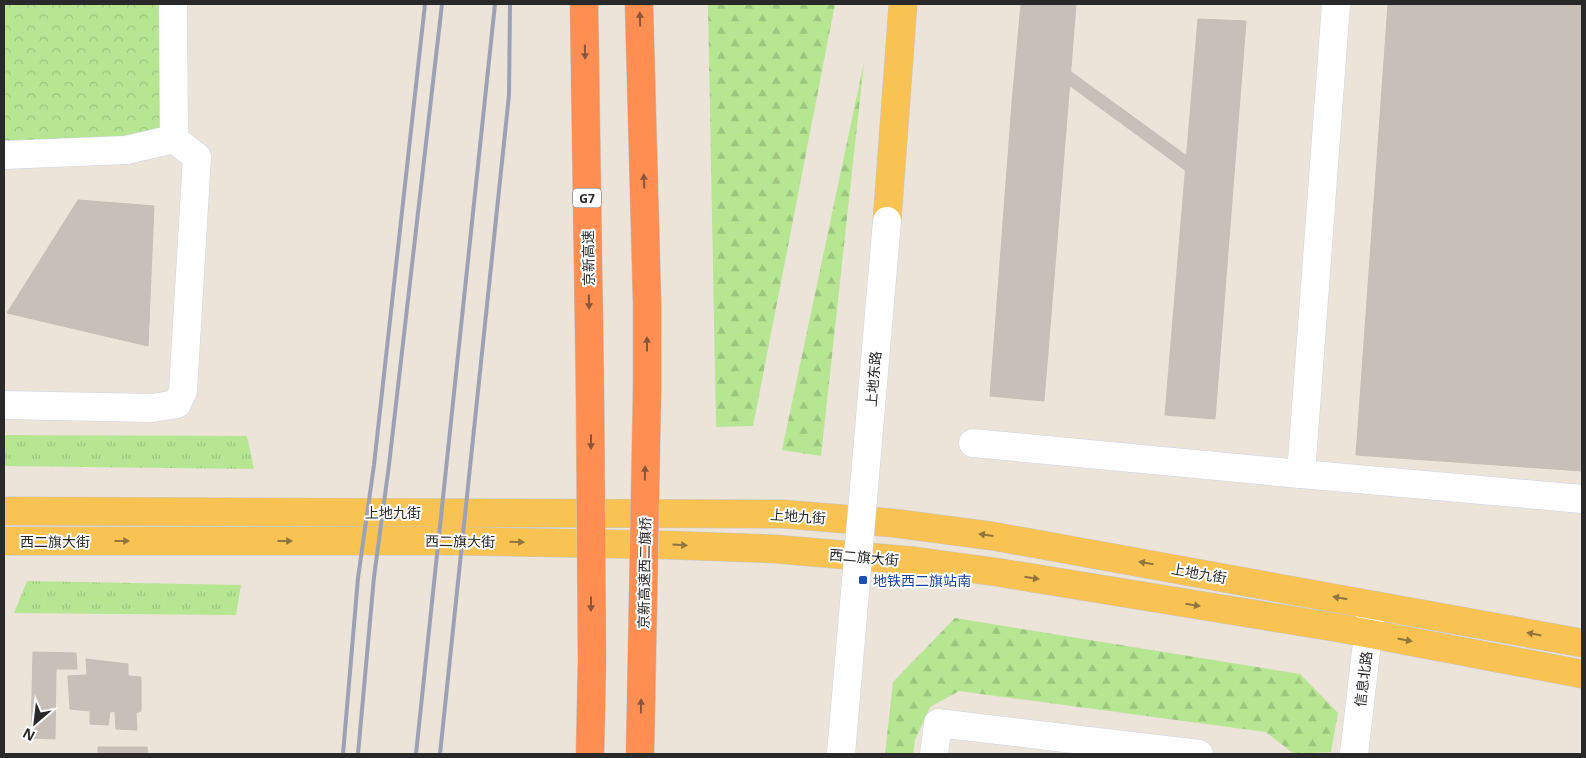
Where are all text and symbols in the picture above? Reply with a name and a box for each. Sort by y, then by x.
one-way arrow [636,11,644,27]
one-way arrow [581,45,589,61]
one-way arrow [639,173,647,189]
road number: G7 [573,188,601,208]
street label: 京新高速 [578,230,598,286]
one-way arrow [585,295,593,311]
one-way arrow [643,336,651,352]
street label: 上地东路 [861,350,885,408]
one-way arrow [587,434,595,450]
one-way arrow [642,465,650,481]
street label: 上地九街 [365,503,421,522]
street label: 上地九街 [769,505,827,527]
street label: 京新高速西二旗桥 [634,517,654,629]
street label: 西二旗大街 [425,531,495,551]
one-way arrow [977,531,993,539]
street label: 西二旗大街 [20,532,90,551]
one-way arrow [115,537,131,545]
one-way arrow [277,537,293,545]
one-way arrow [510,538,526,546]
one-way arrow [672,542,688,550]
street label: 西二旗大街 [828,544,900,570]
one-way arrow [1137,559,1153,567]
street label: 上地九街 [1170,559,1228,587]
place label: 地铁西二旗站南 [873,571,971,590]
marker: 地铁西二旗站南 [857,574,869,586]
one-way arrow [1025,575,1041,583]
one-way arrow [1332,593,1348,601]
one-way arrow [587,596,595,612]
one-way arrow [1185,601,1201,609]
one-way arrow [1527,630,1542,638]
one-way arrow [1397,637,1413,645]
street label: 信息北路 [1350,650,1376,708]
one-way arrow [637,697,645,713]
north arrow [10,698,60,748]
text: N [19,724,38,746]

